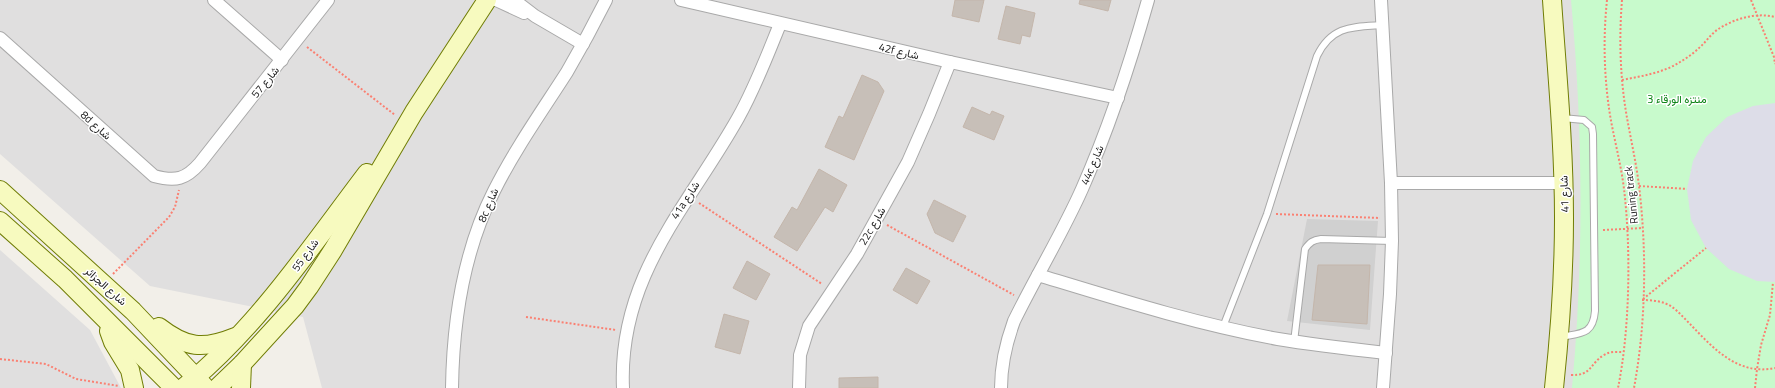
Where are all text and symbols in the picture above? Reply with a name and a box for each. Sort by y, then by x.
street label: 42f شارع [877,39,921,63]
street label: شارع 57 [247,62,283,101]
park label: منتزه الورقاء 3 [1647,91,1707,107]
street label: 8d شارع [77,107,115,143]
street label: 44c شارع [1076,142,1108,187]
street label: Runing track [1620,165,1642,225]
street label: شارع 41 [1555,175,1573,213]
street label: 41a شارع [667,178,703,222]
street label: 8c شارع [474,185,502,224]
street label: 22c شارع [855,204,890,248]
street label: شارع 55 [288,235,322,275]
street label: شارع الجزائر [81,262,131,309]

